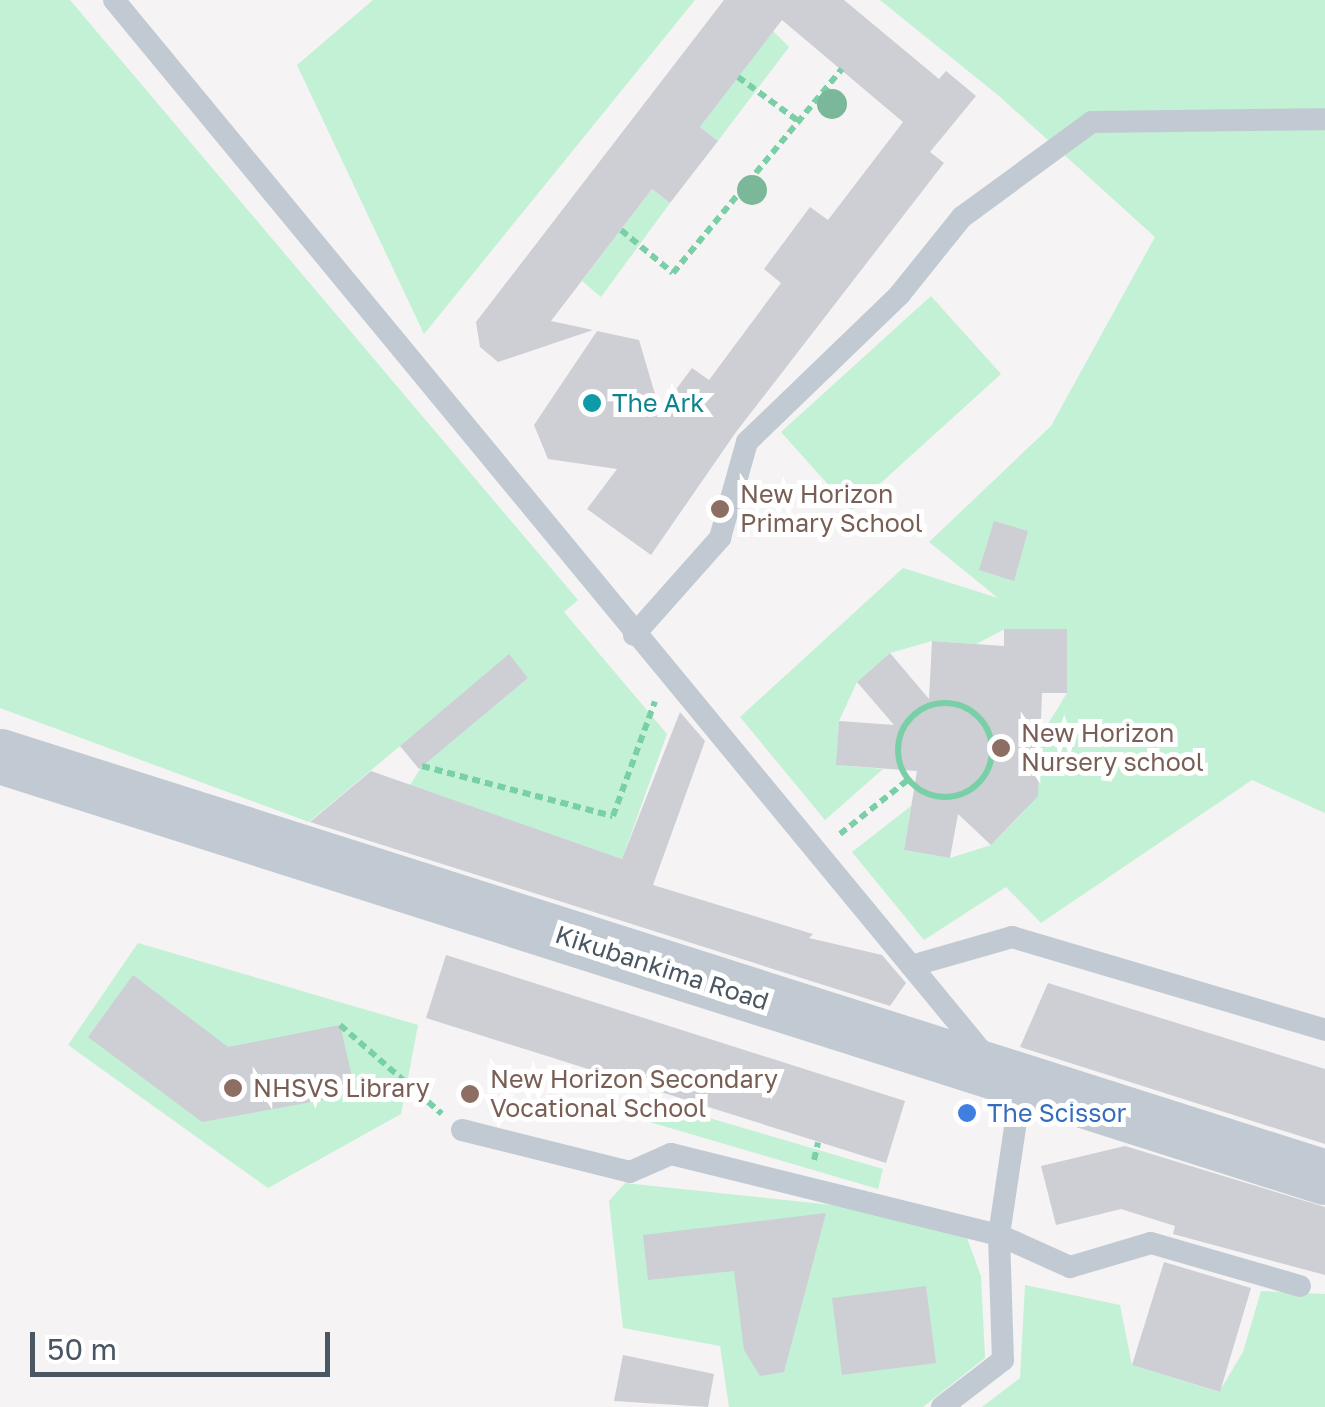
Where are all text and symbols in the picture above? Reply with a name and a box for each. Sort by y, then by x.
place label: The Ark [612,388,704,418]
marker: The Ark [581,392,603,414]
place label: New Horizon Primary School [740,480,923,539]
marker: New Horizon Primary School [709,498,731,520]
place label: New Horizon Nursery school [1021,719,1204,778]
marker: New Horizon Nursery school [990,737,1012,759]
street label: Kikubankima Road [551,919,773,1017]
place label: New Horizon Secondary Vocational School [490,1065,778,1124]
place label: NHSVS Library [253,1073,430,1103]
marker: NHSVS Library [222,1077,244,1099]
marker: New Horizon Secondary Vocational School [459,1083,481,1105]
place label: The Scissor [987,1098,1126,1128]
marker: The Scissor [956,1102,978,1124]
scale bar [35,1312,335,1374]
text: 50 m [47,1331,117,1367]

